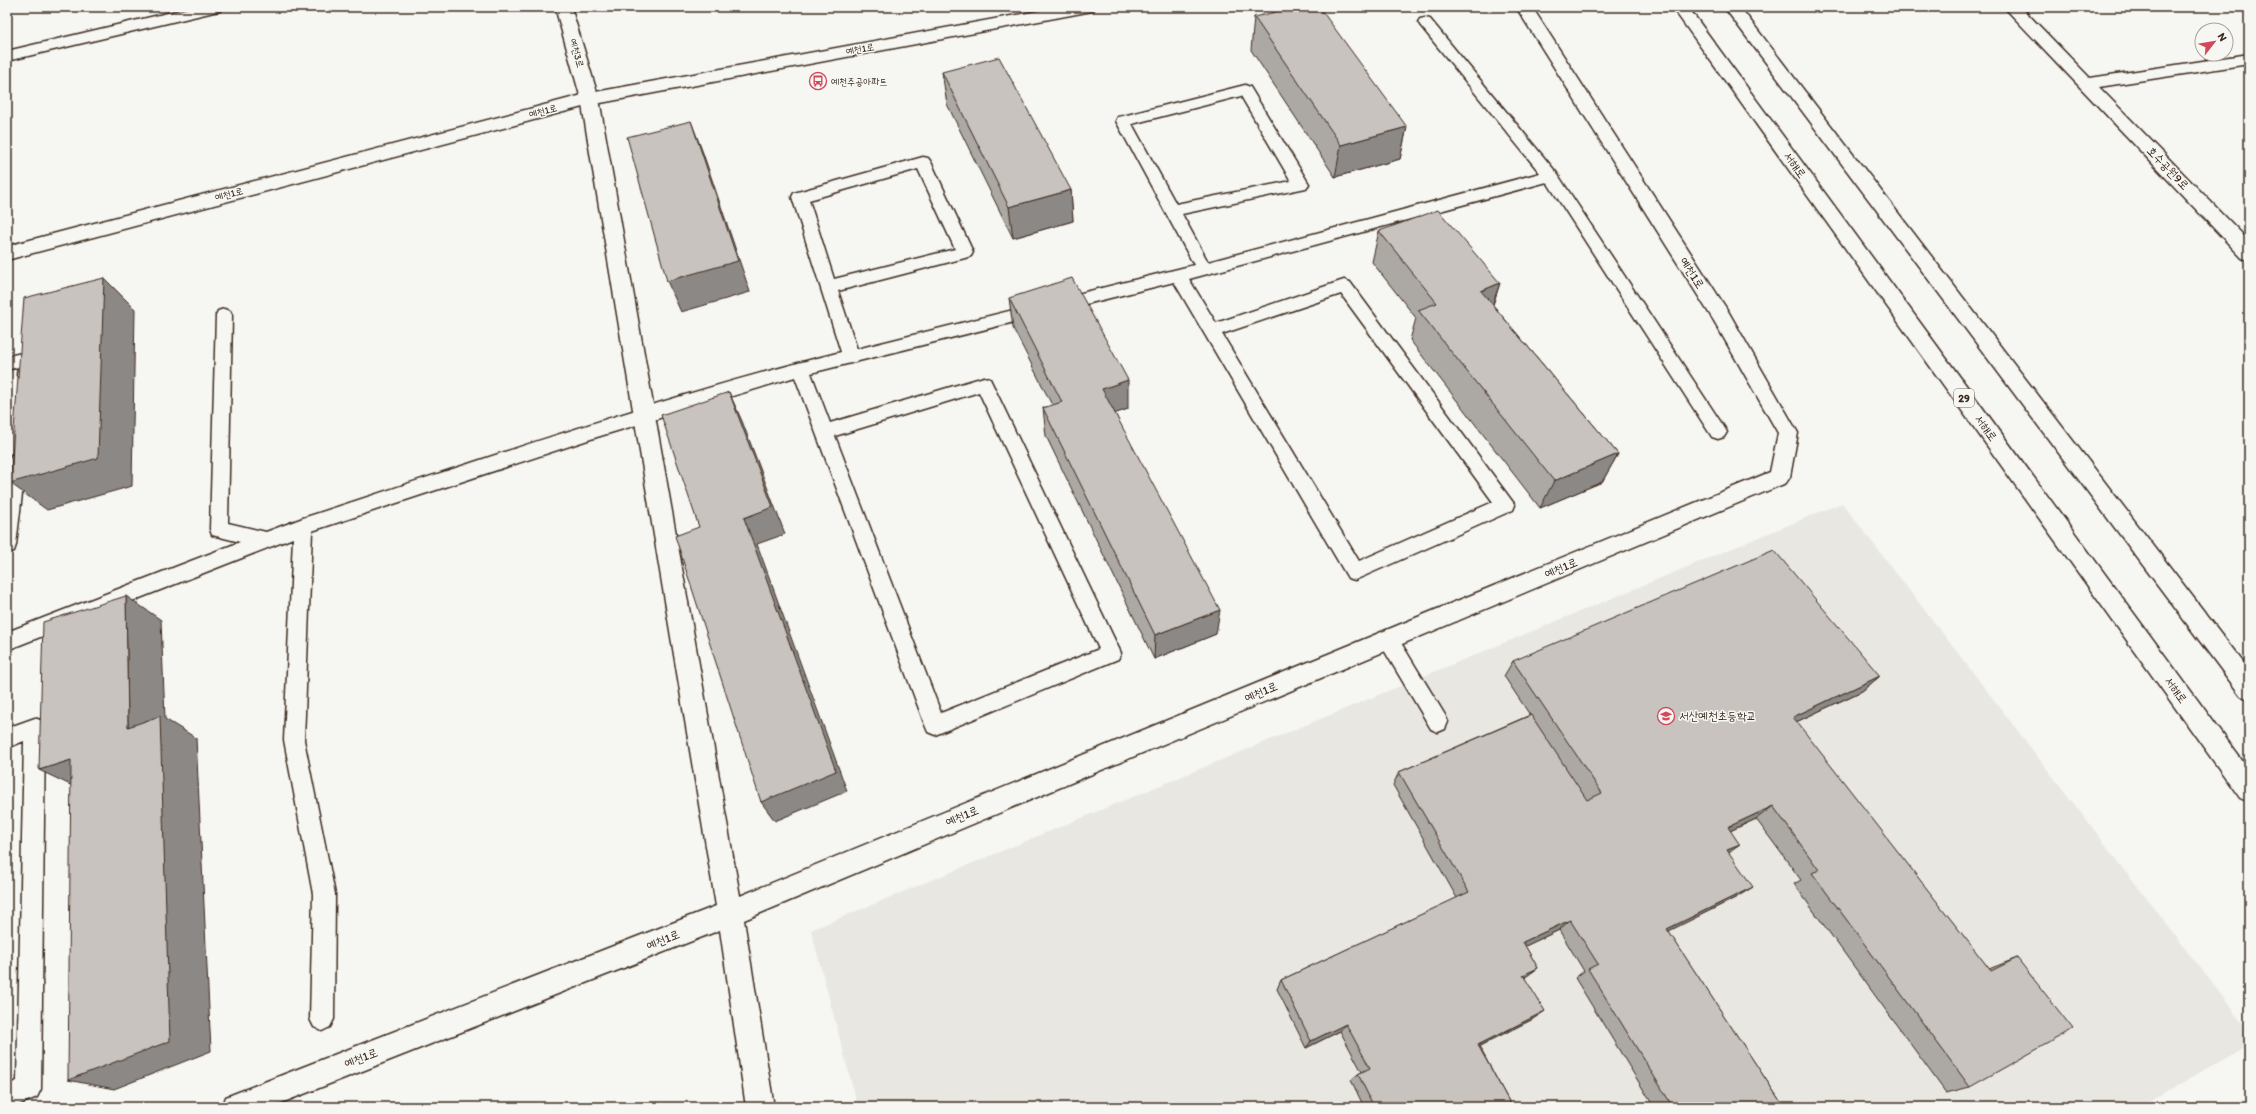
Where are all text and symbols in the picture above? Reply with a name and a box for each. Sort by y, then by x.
north arrow [2194,22,2234,62]
text: N [2215,31,2230,44]
street label: 예천3로 [567,37,587,69]
street label: 예천1로 [845,40,875,58]
bus stop icon: 예천주공아파트 [808,71,828,91]
place label: 예천주공아파트 [831,75,887,88]
street label: 예천1로 [527,101,559,121]
street label: 호수공원9로 [2144,144,2192,192]
street label: 서해로 [1781,149,1809,181]
street label: 예천1로 [213,184,245,204]
street label: 예천1로 [1677,255,1707,291]
road number: 29 [1954,389,1974,407]
street label: 서해로 [1972,412,2000,444]
street label: 예천1로 [1542,555,1580,581]
street label: 서해로 [2162,674,2190,706]
street label: 예천1로 [1242,679,1280,705]
school or university icon: 서산예천초등학교 [1656,706,1676,726]
place label: 서산예천초등학교 [1679,709,1756,723]
street label: 예천1로 [943,803,981,829]
street label: 예천1로 [644,927,682,953]
street label: 예천1로 [342,1045,380,1071]

